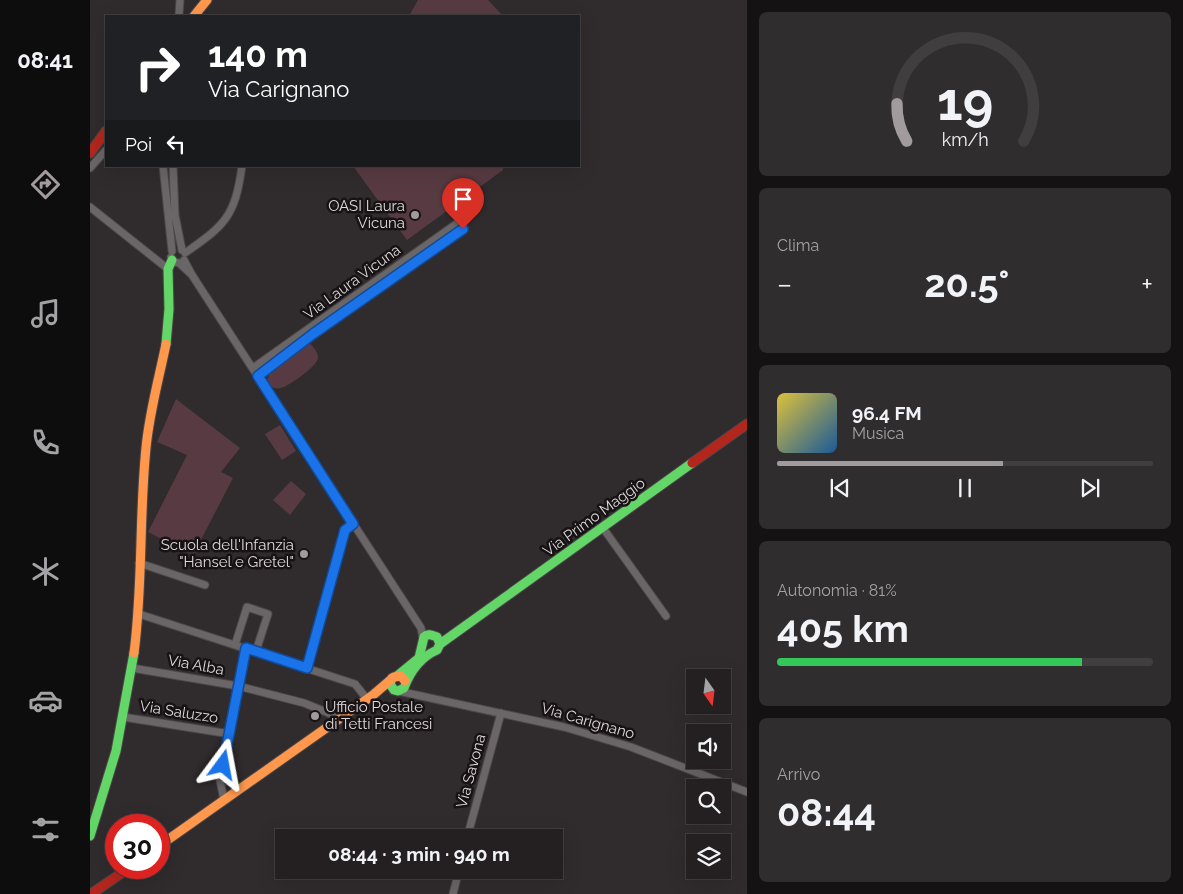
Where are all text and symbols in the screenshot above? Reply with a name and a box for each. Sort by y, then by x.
text: 140 m [208,34,308,75]
icon: right [125,35,190,100]
text: 08:41 [17,47,73,73]
text: 19 [937,71,993,132]
text: Via Carignano [208,76,349,102]
text: km/h [941,129,989,150]
icon: left [162,130,190,158]
text: Poi [125,133,152,155]
icon: directions [28,167,63,202]
pin [442,178,484,229]
icon: arrive [449,185,477,213]
place label: OASI Laura Vicuna [328,197,405,232]
marker: OASI Laura Vicuna [409,209,421,221]
text: Clima [777,236,819,255]
street label: Via Laura Vicuna [300,241,404,323]
text: 20.5° [924,261,1009,306]
text: − [777,268,792,301]
text: + [1141,268,1153,301]
icon: music [28,296,63,331]
text: 96.4 FM [852,402,922,424]
text: Musica [852,424,904,443]
icon: phone [28,425,63,460]
street label: Via Primo Maggio [539,474,649,560]
icon: previous [826,474,854,502]
icon: pause [951,474,979,502]
icon: next [1076,474,1104,502]
place label: Scuola dell'Infanzia "Hansel e Gretel" [161,536,294,571]
marker: Scuola dell'Infanzia "Hansel e Gretel" [298,548,310,560]
icon: climate [28,554,63,589]
text: Autonomia · 81% [777,581,897,600]
text: 405 km [777,606,909,651]
street label: Via Alba [167,651,225,679]
north arrow [686,669,731,714]
map controls [686,669,731,879]
icon: car [28,683,63,718]
street label: Via Saluzzo [138,697,220,727]
place label: Ufficio Postale di Tetti Francesi [325,698,432,733]
street label: Via Carignano [539,699,637,743]
marker: Ufficio Postale di Tetti Francesi [309,710,321,722]
button: sound [686,724,731,769]
street label: Via Savona [452,732,490,810]
position arrow [196,738,248,790]
text: Arrivo [777,765,820,784]
button: search [686,779,731,824]
text: 08:44 [777,790,876,835]
icon: filters [28,812,63,847]
speed limit sign: 30 [105,814,170,879]
button: layers [686,834,731,879]
text: 08:44 · 3 min · 940 m [328,843,510,865]

